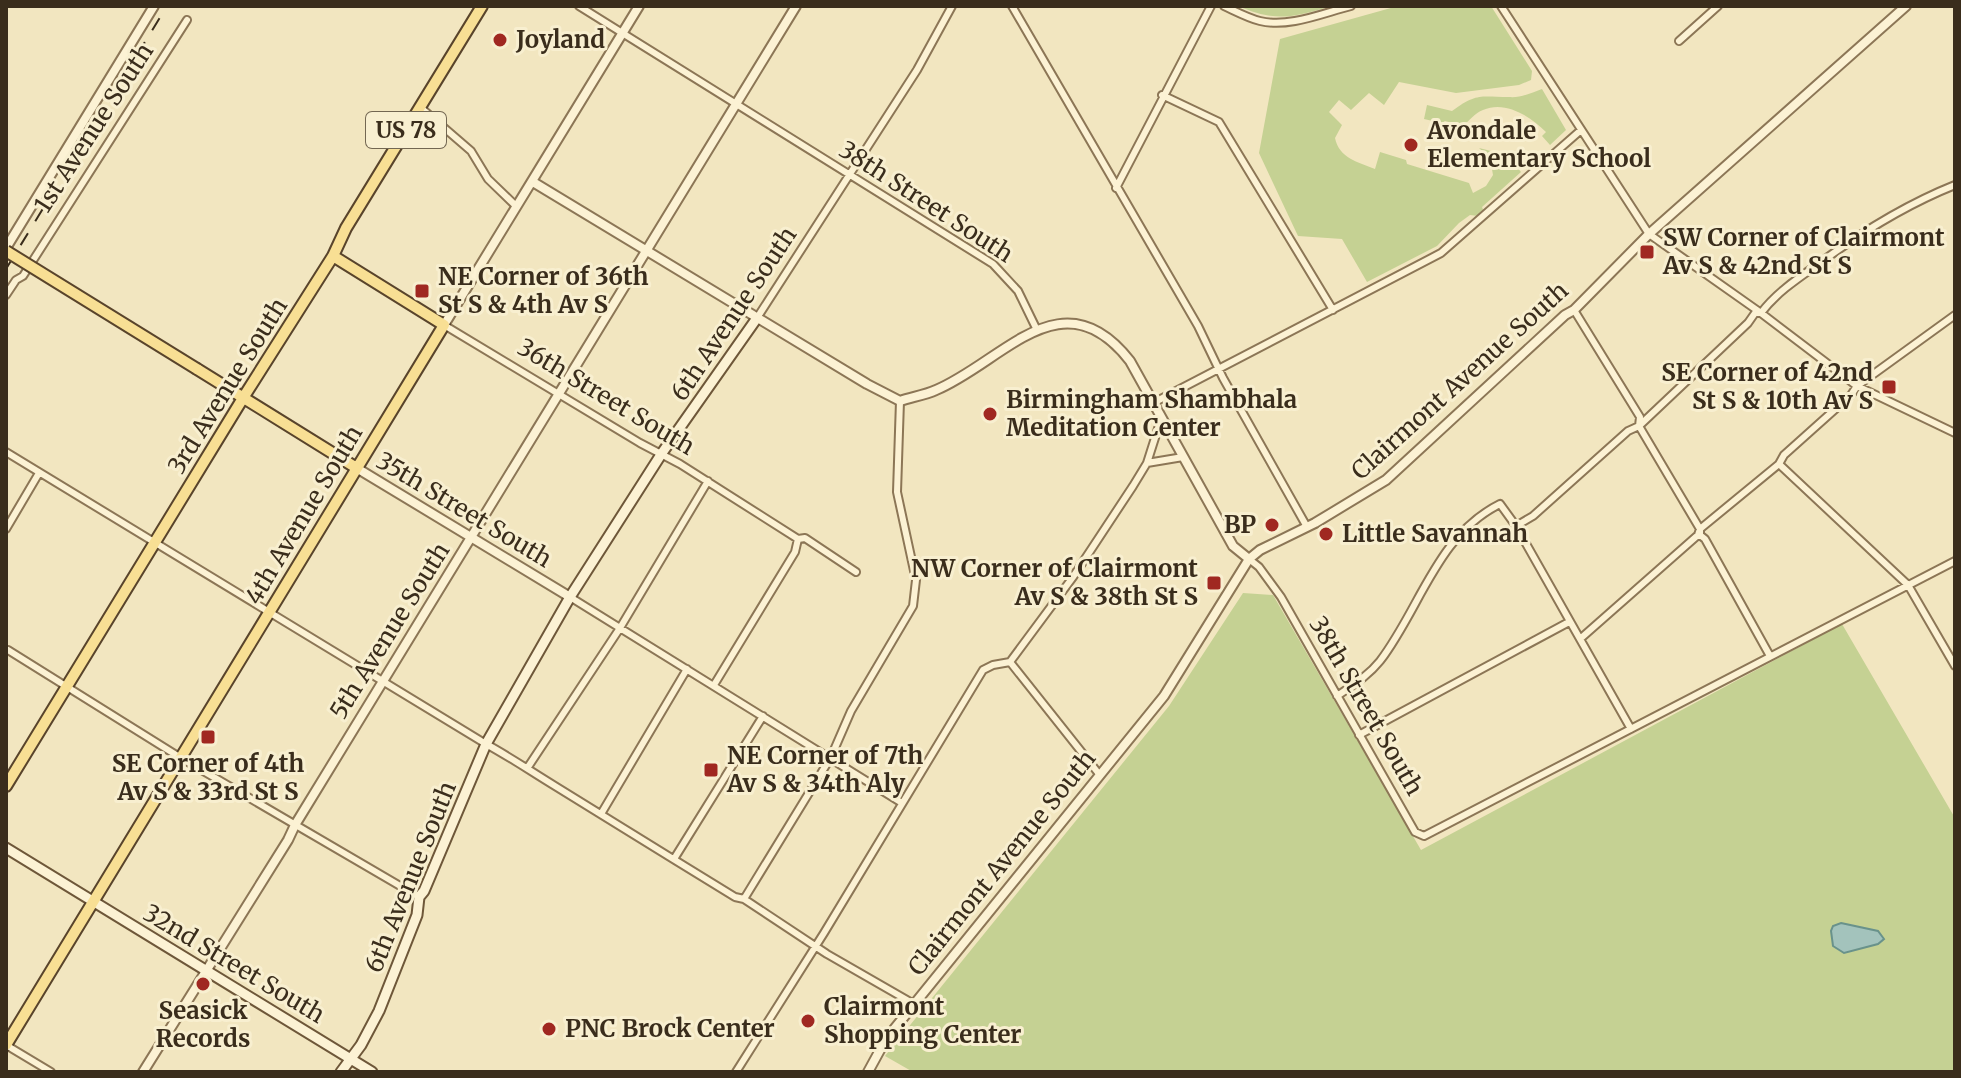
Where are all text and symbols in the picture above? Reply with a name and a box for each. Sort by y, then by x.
place label: Joyland [515,24,605,55]
marker: Joyland [491,31,509,49]
street label: 1st Avenue South [27,37,160,218]
road number: US 78 [366,112,446,148]
place label: Avondale Elementary School [1426,115,1651,174]
street label: 38th Street South [833,134,1019,269]
marker: Avondale Elementary School [1402,136,1420,154]
street label: 6th Avenue South [664,221,803,407]
place label: SW Corner of Clairmont Av S & 42nd St S [1662,222,1945,281]
marker: SW Corner of Clairmont Av S & 42nd St S [1638,243,1656,261]
place label: NE Corner of 36th St S & 4th Av S [438,261,649,320]
street label: Clairmont Avenue South [1345,275,1575,486]
marker: NE Corner of 36th St S & 4th Av S [413,282,431,300]
street label: 3rd Avenue South [161,292,294,479]
street label: 36th Street South [512,331,701,462]
place label: SE Corner of 42nd St S & 10th Av S [1661,357,1873,416]
marker: SE Corner of 42nd St S & 10th Av S [1880,378,1898,396]
place label: Birmingham Shambhala Meditation Center [1006,384,1297,443]
marker: Birmingham Shambhala Meditation Center [981,405,999,423]
street label: 4th Avenue South [238,419,369,610]
street label: 35th Street South [371,445,558,574]
place label: BP [1224,509,1256,540]
marker: BP [1263,516,1281,534]
place label: Little Savannah [1342,518,1528,549]
marker: Little Savannah [1317,525,1335,543]
street label: 5th Avenue South [323,537,456,725]
place label: NW Corner of Clairmont Av S & 38th St S [911,553,1198,612]
marker: NW Corner of Clairmont Av S & 38th St S [1205,574,1223,592]
street label: 38th Street South [1303,611,1430,801]
marker: SE Corner of 4th Av S & 33rd St S [199,728,217,746]
place label: NE Corner of 7th Av S & 34th Aly [726,740,923,799]
street label: Clairmont Avenue South [901,744,1102,982]
place label: SE Corner of 4th Av S & 33rd St S [112,748,304,807]
marker: NE Corner of 7th Av S & 34th Aly [702,761,720,779]
street label: 6th Avenue South [358,777,463,977]
street label: 32nd Street South [138,897,331,1030]
marker: Seasick Records [194,975,212,993]
place label: Clairmont Shopping Center [824,991,1022,1050]
place label: Seasick Records [156,995,250,1054]
marker: Clairmont Shopping Center [799,1012,817,1030]
place label: PNC Brock Center [565,1013,775,1044]
marker: PNC Brock Center [540,1020,558,1038]

